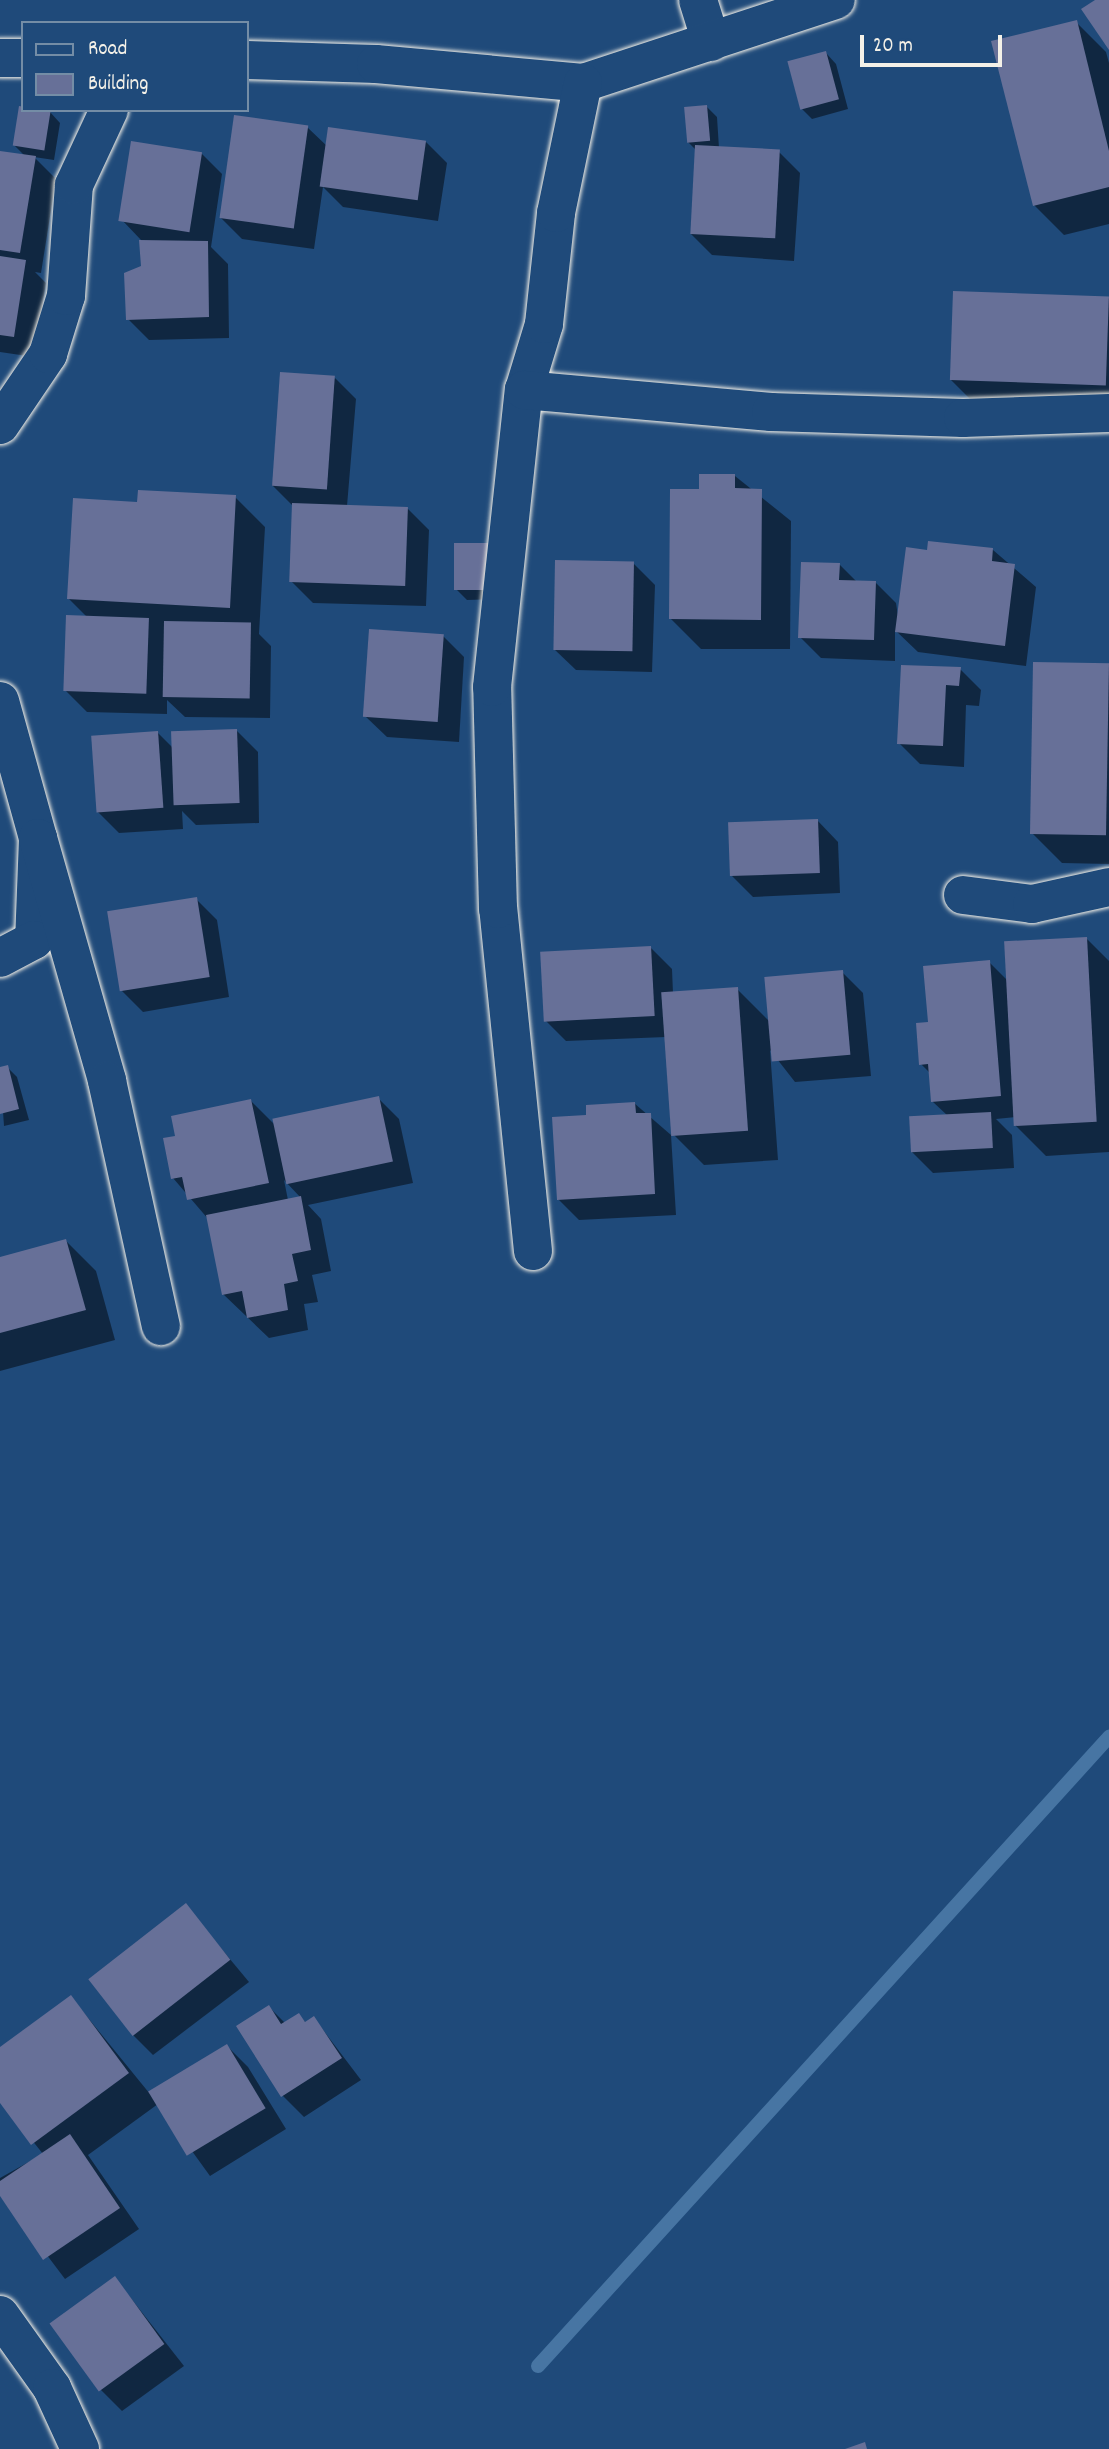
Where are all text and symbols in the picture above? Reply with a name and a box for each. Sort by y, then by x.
legend [21,21,248,112]
scale bar [864,21,1006,65]
text: 20 m [873,32,913,62]
text: Road [88,35,127,65]
text: Building [88,70,148,100]

